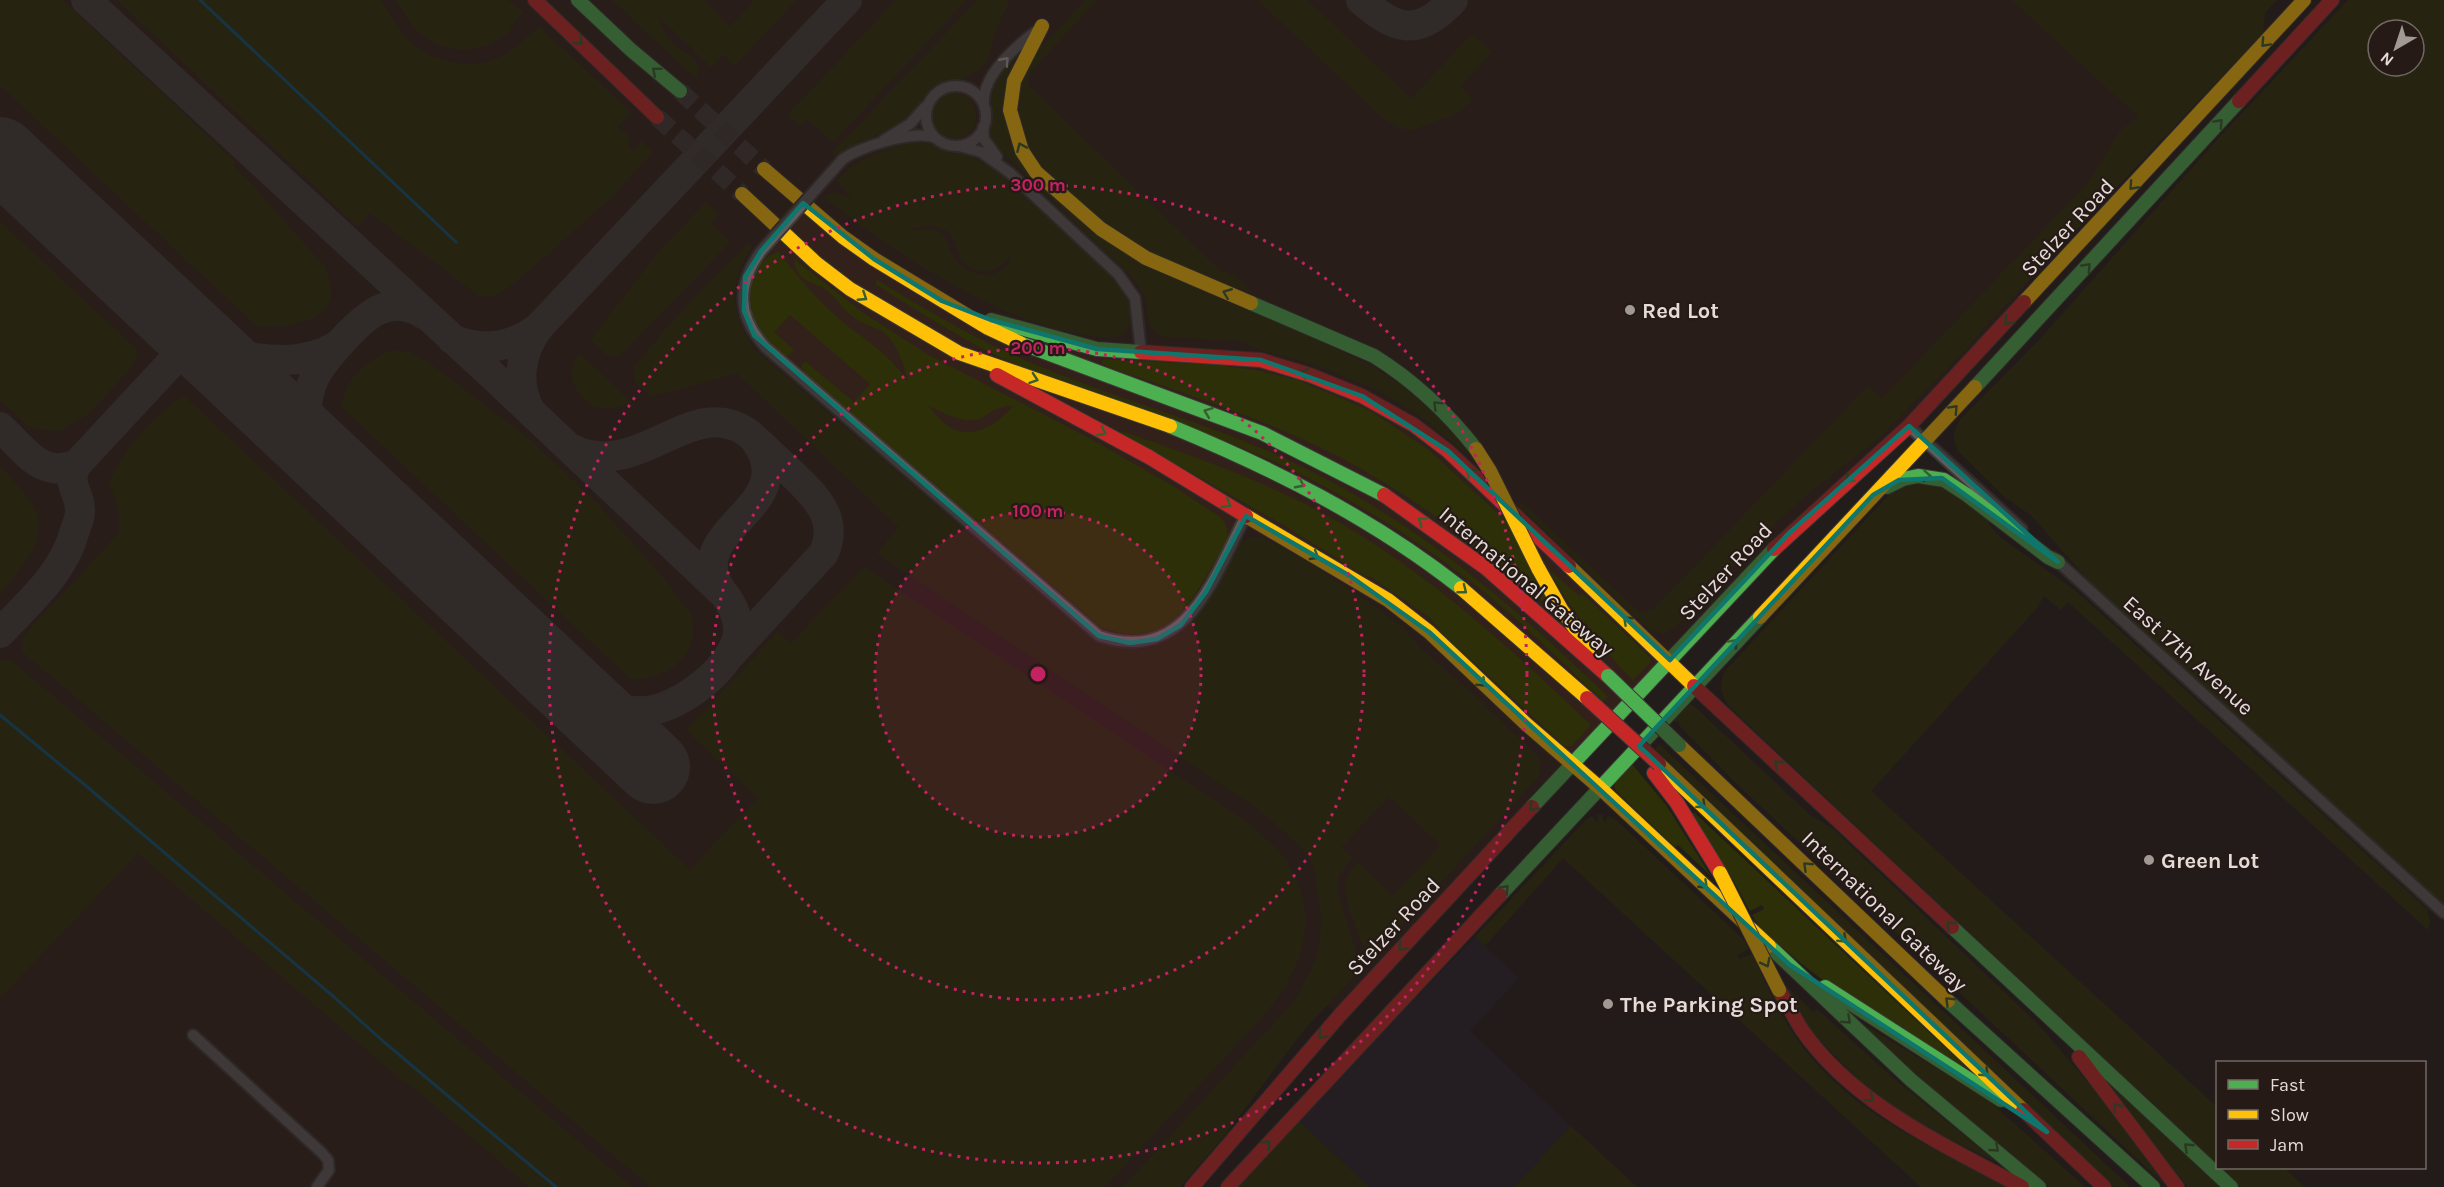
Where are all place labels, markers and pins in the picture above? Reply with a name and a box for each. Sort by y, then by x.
place label: Red Lot [1642,298,1719,324]
marker: Red Lot [1623,303,1637,317]
centre of rings [1028,664,1048,684]
place label: Green Lot [2161,848,2259,874]
marker: Green Lot [2142,853,2156,867]
place label: The Parking Spot [1620,992,1798,1018]
marker: The Parking Spot [1601,997,1615,1011]

